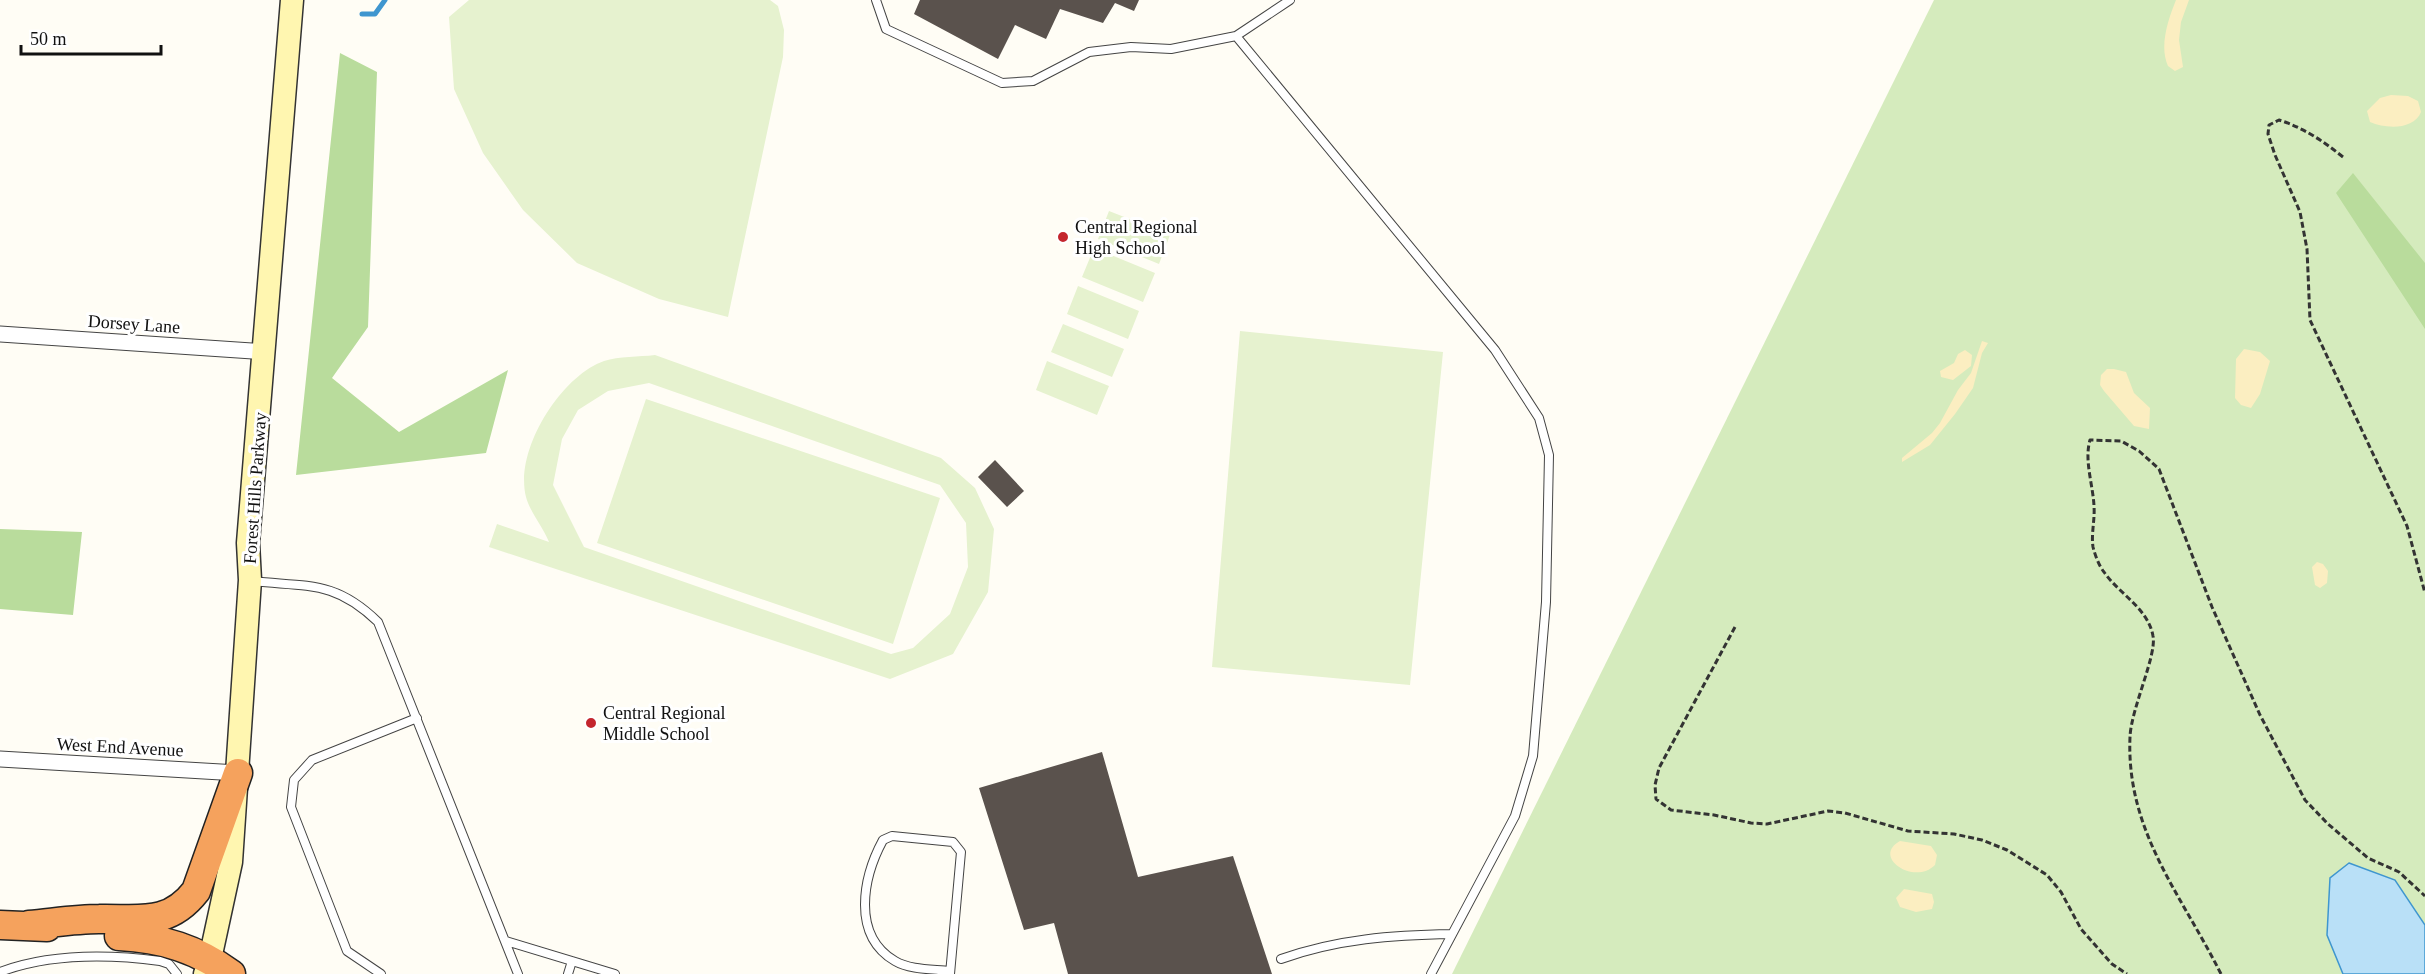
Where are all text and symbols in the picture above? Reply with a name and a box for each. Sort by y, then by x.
scale bar [21,18,160,56]
text: 50 m [30,29,67,49]
place label: Central Regional High School [1075,217,1197,258]
marker: Central Regional High School [1056,230,1070,244]
street label: Dorsey Lane [87,311,181,337]
street label: Forest Hills Parkway [240,411,270,565]
place label: Central Regional Middle School [603,703,725,744]
marker: Central Regional Middle School [584,716,598,730]
street label: West End Avenue [56,734,184,760]

